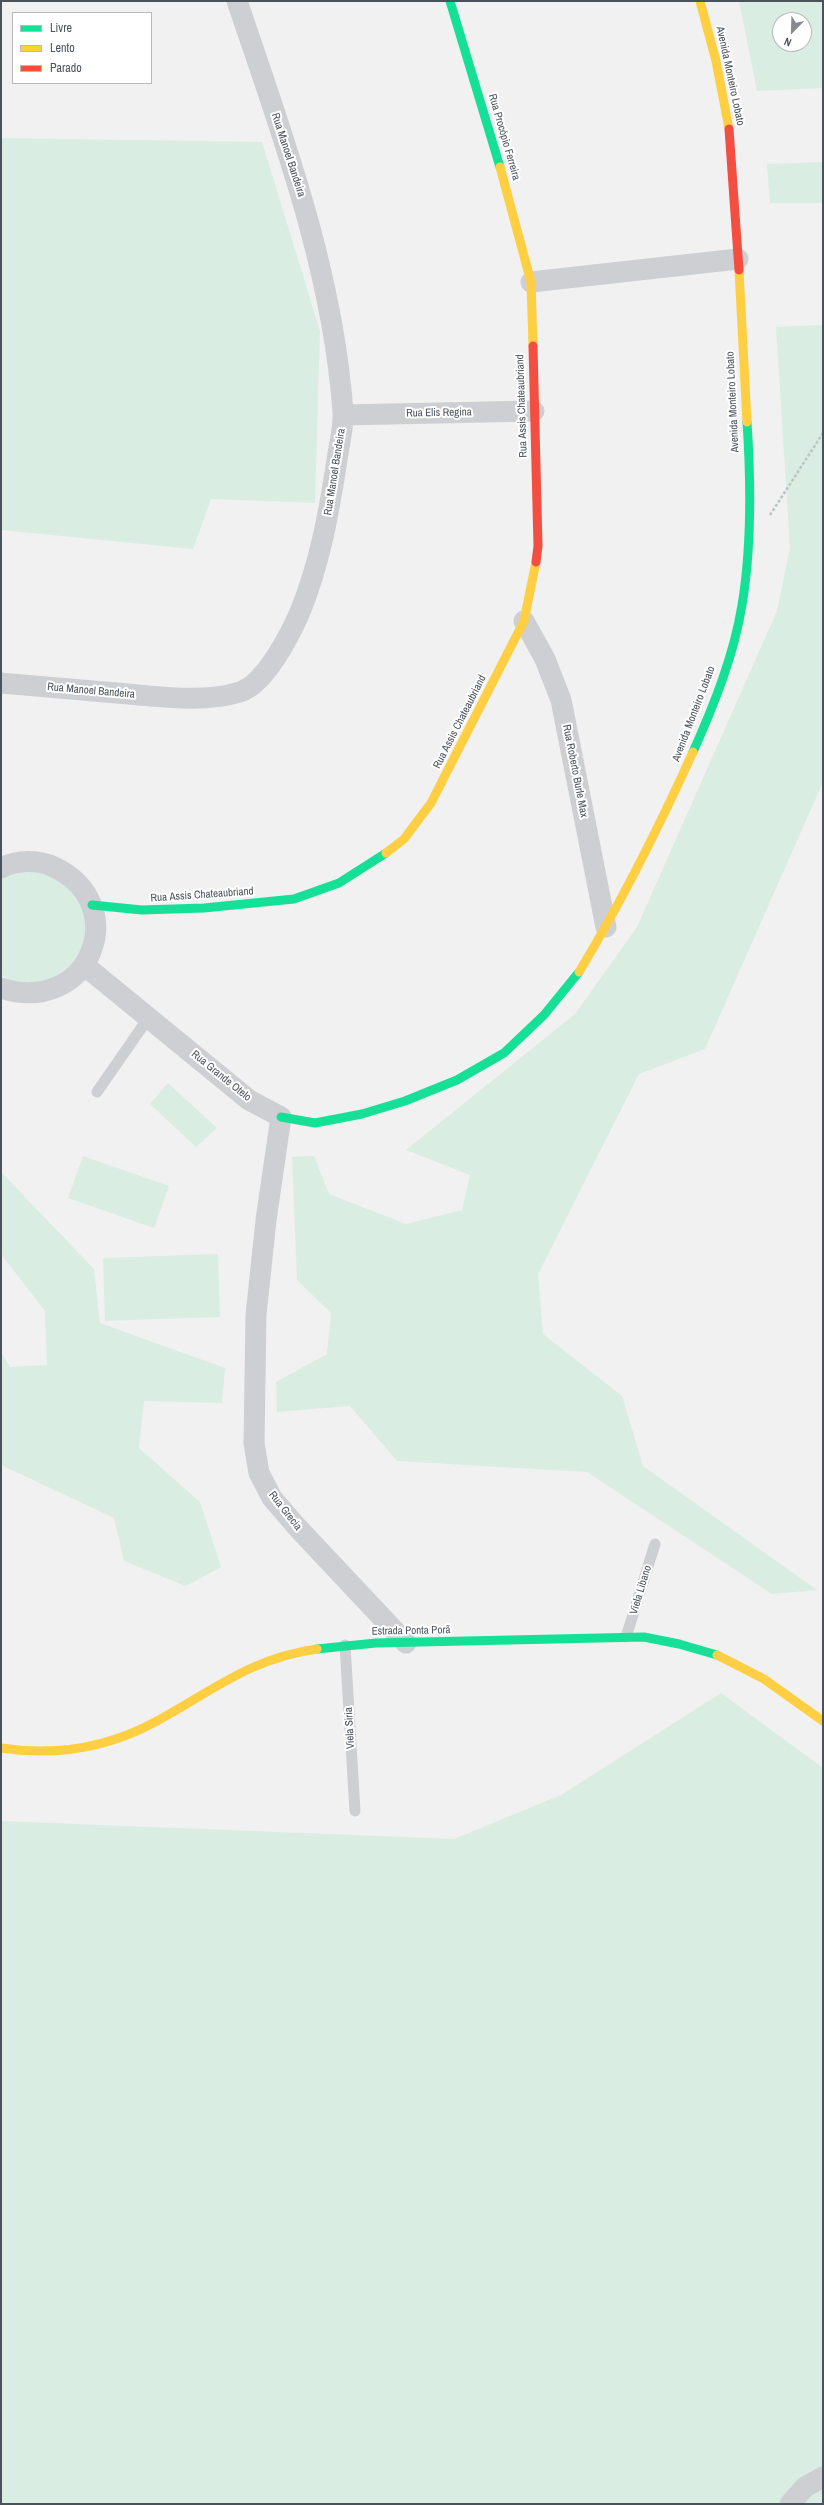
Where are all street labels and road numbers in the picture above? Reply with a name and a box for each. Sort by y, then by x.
street label: Avenida Monteiro Lobato [713,25,747,127]
street label: Rua Procópio Ferreira [485,92,523,182]
street label: Rua Manoel Bandeira [268,111,308,199]
street label: Avenida Monteiro Lobato [724,351,742,453]
street label: Rua Assis Chateaubriand [514,354,530,458]
street label: Rua Elis Regina [406,406,472,420]
street label: Rua Manoel Bandeira [322,428,348,516]
street label: Avenida Monteiro Lobato [670,664,718,764]
street label: Rua Assis Chateaubriand [431,673,489,771]
street label: Rua Manoel Bandeira [47,681,135,701]
street label: Rua Roberto Burle Max [560,723,590,819]
street label: Rua Assis Chateaubriand [150,885,254,905]
street label: Rua Grande Otelo [188,1048,254,1104]
street label: Rua Grecia [266,1489,304,1533]
street label: Viela Libano [627,1564,655,1616]
street label: Estrada Ponta Porã [372,1624,450,1638]
street label: Viela Siria [342,1707,358,1749]

